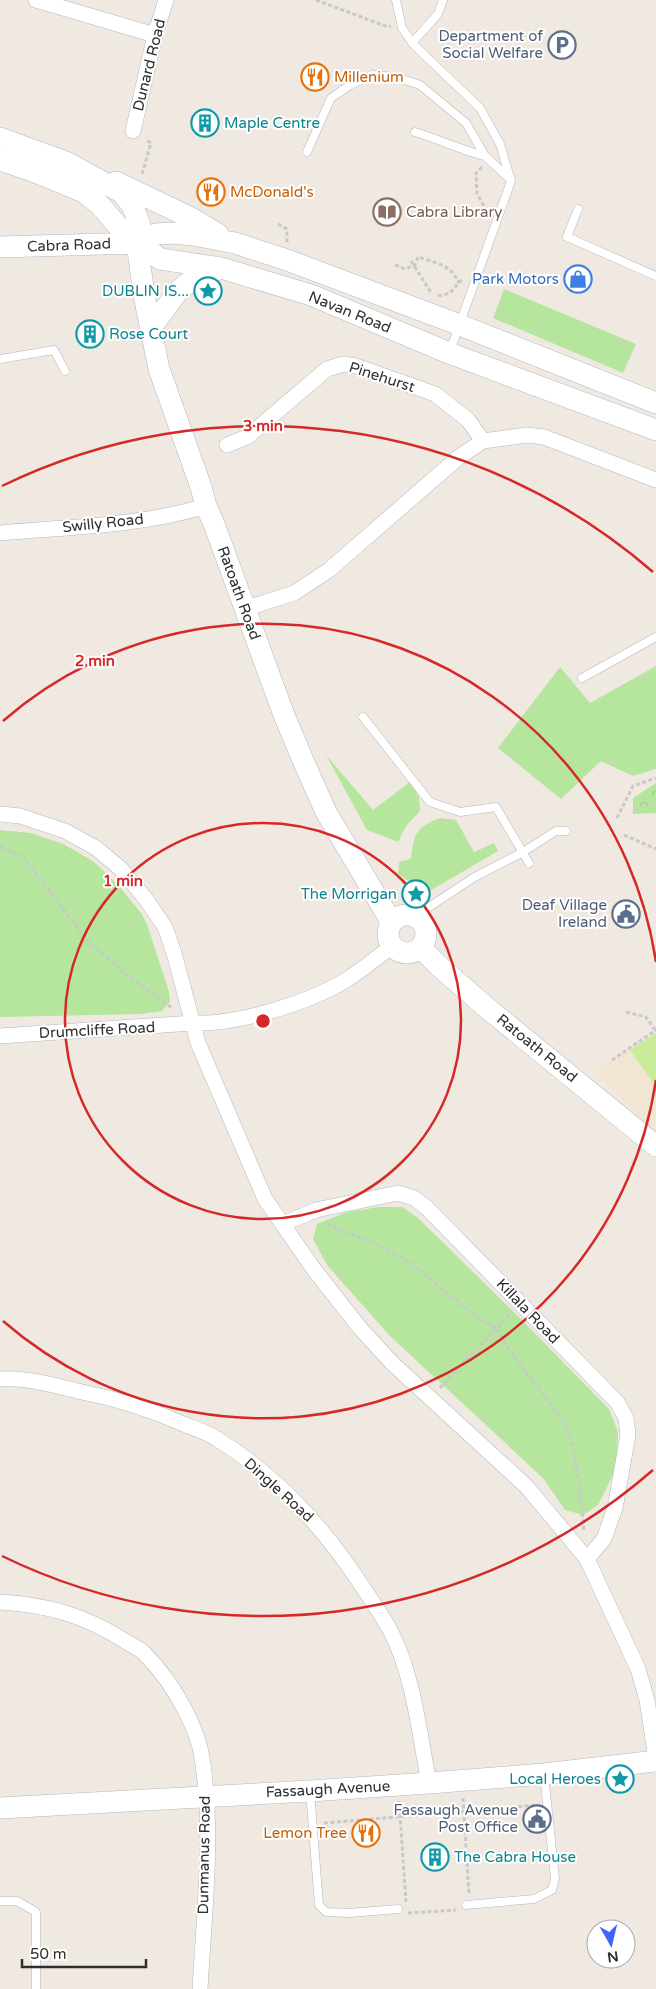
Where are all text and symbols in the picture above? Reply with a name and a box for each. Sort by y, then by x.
street label: Dunard Road [129,17,169,113]
place label: Department of Social Welfare [439,27,543,62]
parking icon: Department of Social Welfare [547,30,577,60]
restaurant icon: Millenium [300,62,330,92]
place label: Millenium [334,68,404,86]
building icon: Maple Centre [190,108,220,138]
place label: Maple Centre [224,114,320,132]
restaurant icon: McDonald's [196,177,226,207]
place label: McDonald's [230,183,314,201]
library icon: Cabra Library [372,197,402,227]
place label: Cabra Library [406,203,502,221]
street label: Cabra Road [27,235,111,255]
shop icon: Park Motors [563,264,593,294]
place label: Park Motors [472,270,559,288]
place icon: DUBLIN IS... [193,276,223,306]
place label: DUBLIN IS... [102,282,189,300]
street label: Navan Road [306,287,394,337]
building icon: Rose Court [75,319,105,349]
place label: Rose Court [109,325,189,343]
street label: Pinehurst [347,358,417,396]
text: 3 min [243,417,283,435]
street label: Swilly Road [62,510,144,536]
street label: Ratoath Road [214,544,264,642]
text: 2 min [75,652,115,670]
text: 1 min [103,872,143,890]
place icon: The Morrigan [401,879,431,909]
place label: The Morrigan [301,885,397,903]
place label: Deaf Village Ireland [522,896,607,931]
public building icon: Deaf Village Ireland [611,899,641,929]
street label: Ratoath Road [493,1010,581,1086]
centre of rings [254,1012,272,1030]
street label: Drumcliffe Road [38,1018,156,1042]
street label: Killala Road [493,1275,563,1347]
street label: Dingle Road [241,1454,317,1526]
place icon: Local Heroes [605,1764,635,1794]
place label: Local Heroes [509,1770,601,1788]
street label: Fassaugh Avenue [265,1777,391,1801]
street label: Dunmanus Road [194,1796,214,1914]
place label: Fassaugh Avenue Post Office [393,1801,518,1836]
public building icon: Fassaugh Avenue Post Office [522,1804,552,1834]
restaurant icon: Lemon Tree [351,1818,381,1848]
place label: Lemon Tree [263,1824,347,1842]
building icon: The Cabra House [420,1842,450,1872]
place label: The Cabra House [454,1848,576,1866]
north arrow [586,1919,636,1969]
scale bar [22,1936,146,1968]
text: 50 m [30,1945,67,1963]
text: N [606,1947,619,1966]

